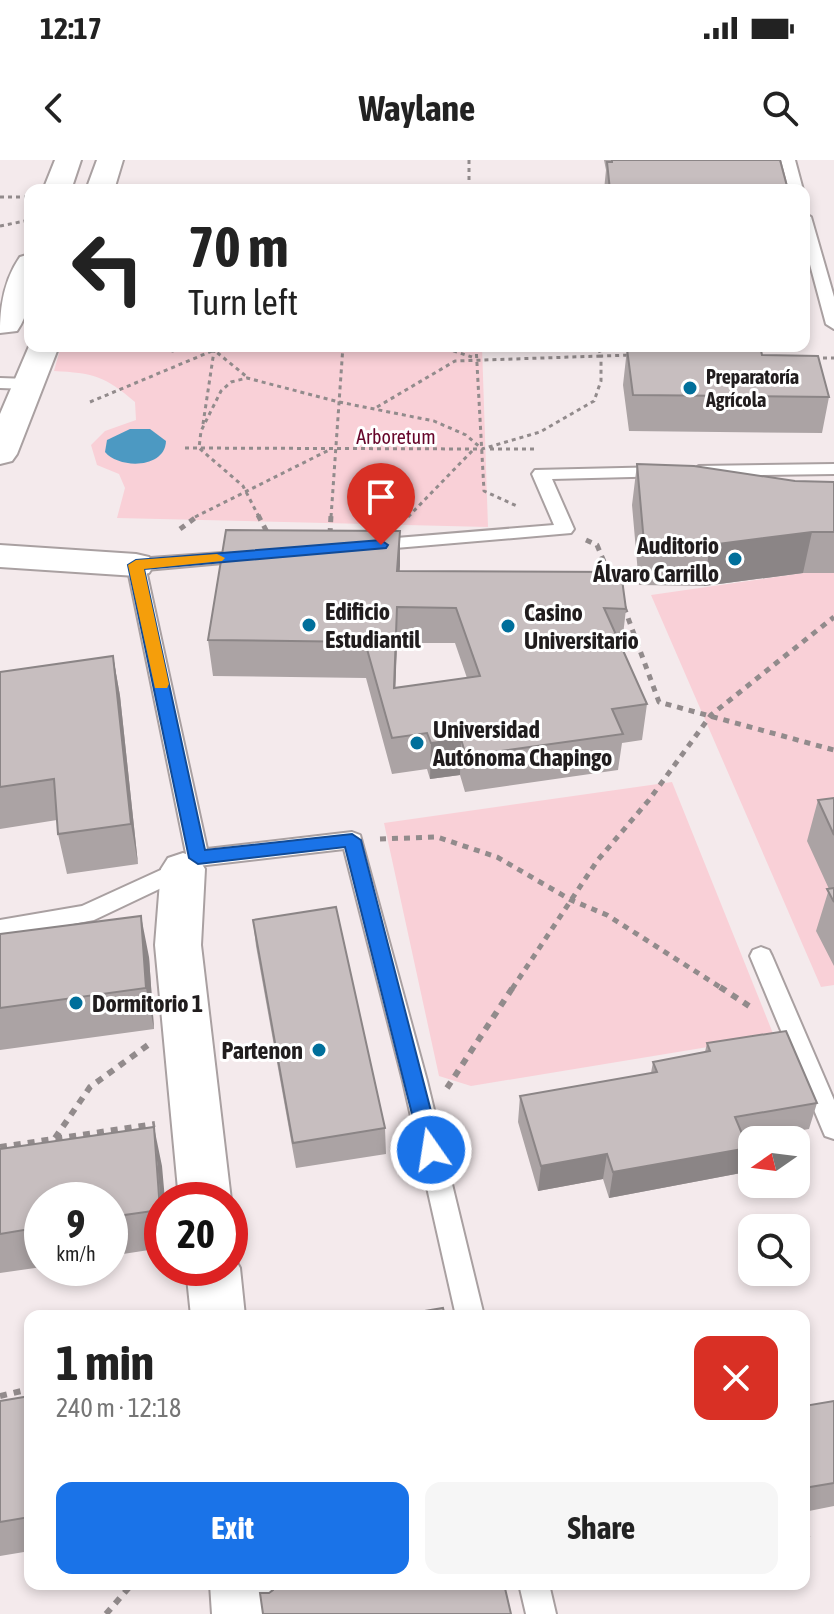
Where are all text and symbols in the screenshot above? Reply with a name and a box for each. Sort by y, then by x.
text: 12:17 [40,11,102,45]
icon: back [32,86,76,130]
icon: search [758,86,802,130]
text: Waylane [359,87,475,129]
text: 70 m [188,215,289,279]
icon: left [56,216,160,320]
text: Turn left [188,281,298,323]
place label: Preparatoría Agrícola [705,365,799,411]
marker: Preparatoría Agrícola [681,379,699,397]
park label: Arboretum [356,425,436,448]
pin [347,463,415,545]
icon: arrive [359,475,403,519]
place label: Auditorio Álvaro Carrillo [592,532,719,587]
marker: Auditorio Álvaro Carrillo [726,550,744,568]
place label: Edificio Estudiantil [325,598,421,653]
place label: Casino Universitario [524,599,639,654]
marker: Edificio Estudiantil [300,616,318,634]
marker: Casino Universitario [499,617,517,635]
place label: Universidad Autónoma Chapingo [432,716,612,771]
marker: Universidad Autónoma Chapingo [408,734,426,752]
place label: Dormitorio 1 [92,990,203,1017]
marker: Dormitorio 1 [67,994,85,1012]
place label: Partenon [222,1037,303,1064]
marker: Partenon [310,1041,328,1059]
position arrow [389,1108,473,1192]
north arrow [738,1126,810,1198]
map controls [738,1126,810,1286]
speed limit sign: 20 [144,1182,248,1286]
text: 9 [67,1201,85,1246]
button: search [738,1214,810,1286]
text: km/h [56,1242,96,1265]
text: 1 min [56,1335,154,1390]
button: close [694,1336,778,1420]
text: 240 m · 12:18 [56,1393,181,1423]
button: Exit [56,1482,409,1574]
button: Share [425,1482,778,1574]

